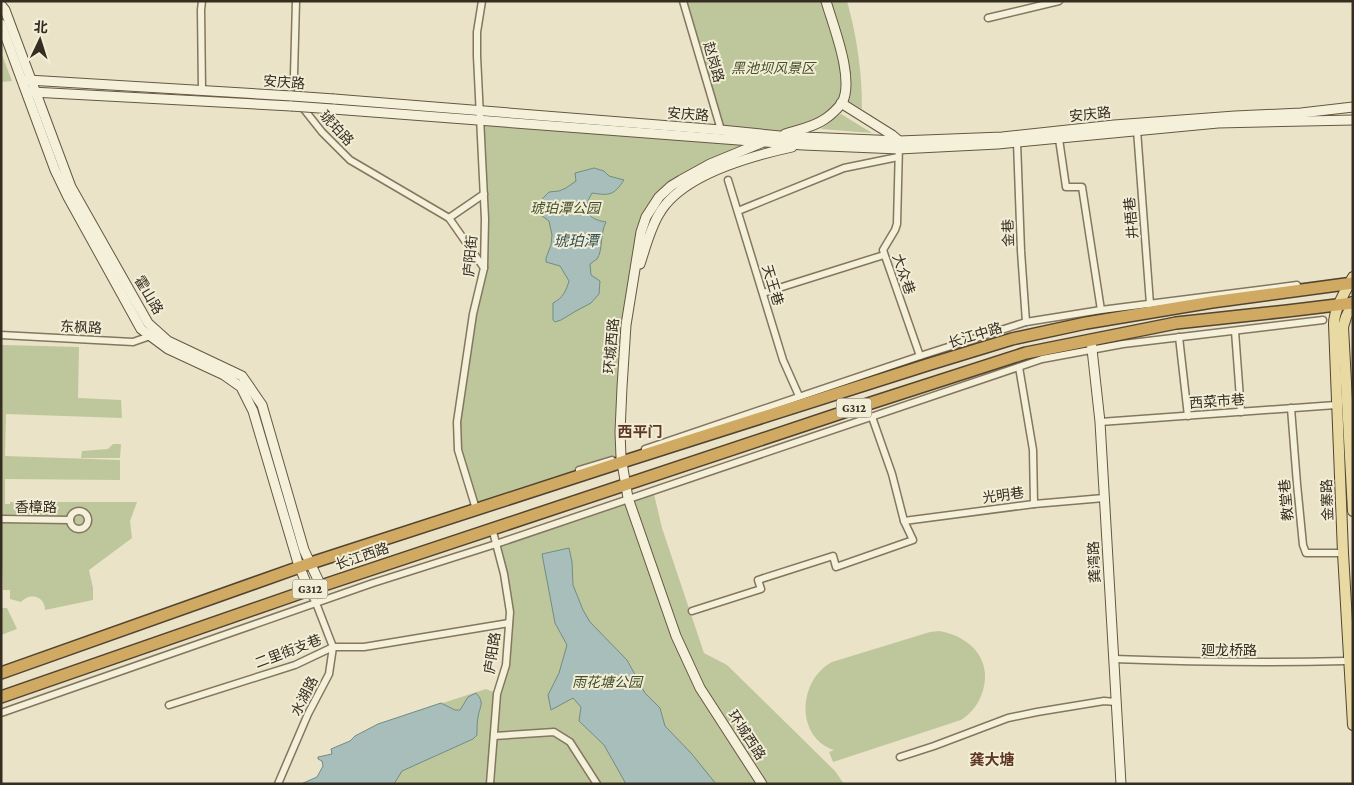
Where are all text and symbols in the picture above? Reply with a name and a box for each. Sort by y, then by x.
north arrow [15,15,65,65]
text: 北 [33,19,48,36]
street label: 赵岗路 [700,39,727,84]
park label: 黑池坝风景区 [731,60,817,76]
street label: 安庆路 [262,73,306,91]
street label: 安庆路 [1068,104,1112,124]
street label: 安庆路 [666,105,710,123]
street label: 琥珀路 [317,107,357,149]
street label: 井梧巷 [1121,196,1141,240]
park label: 琥珀潭公园 [530,200,602,216]
street label: 金巷 [1000,219,1016,247]
water label: 琥珀潭 [553,233,601,249]
street label: 庐阳街 [460,234,480,278]
street label: 大众巷 [890,252,918,296]
street label: 天王巷 [759,263,787,307]
street label: 霍山路 [131,273,167,317]
street label: 环城西路 [601,317,621,375]
street label: 东枫路 [60,318,102,336]
street label: 长江中路 [946,319,1004,351]
street label: 西菜市巷 [1189,391,1245,411]
road number: G312 [836,398,872,418]
district label: 西平门 [617,424,663,440]
street label: 教堂巷 [1276,478,1296,522]
street label: 金寨路 [1318,479,1336,521]
street label: 光明巷 [981,484,1025,506]
street label: 香樟路 [15,499,57,515]
street label: 长江西路 [333,539,391,573]
street label: 龚湾路 [1085,541,1103,583]
road number: G312 [292,580,328,598]
street label: 二里街支巷 [252,631,324,671]
street label: 庐阳路 [481,631,503,675]
street label: 廻龙桥路 [1201,642,1257,658]
street label: 水湖路 [287,674,321,718]
park label: 雨花塘公园 [572,674,644,690]
street label: 环城西路 [725,707,769,763]
district label: 龚大塘 [969,751,1015,768]

